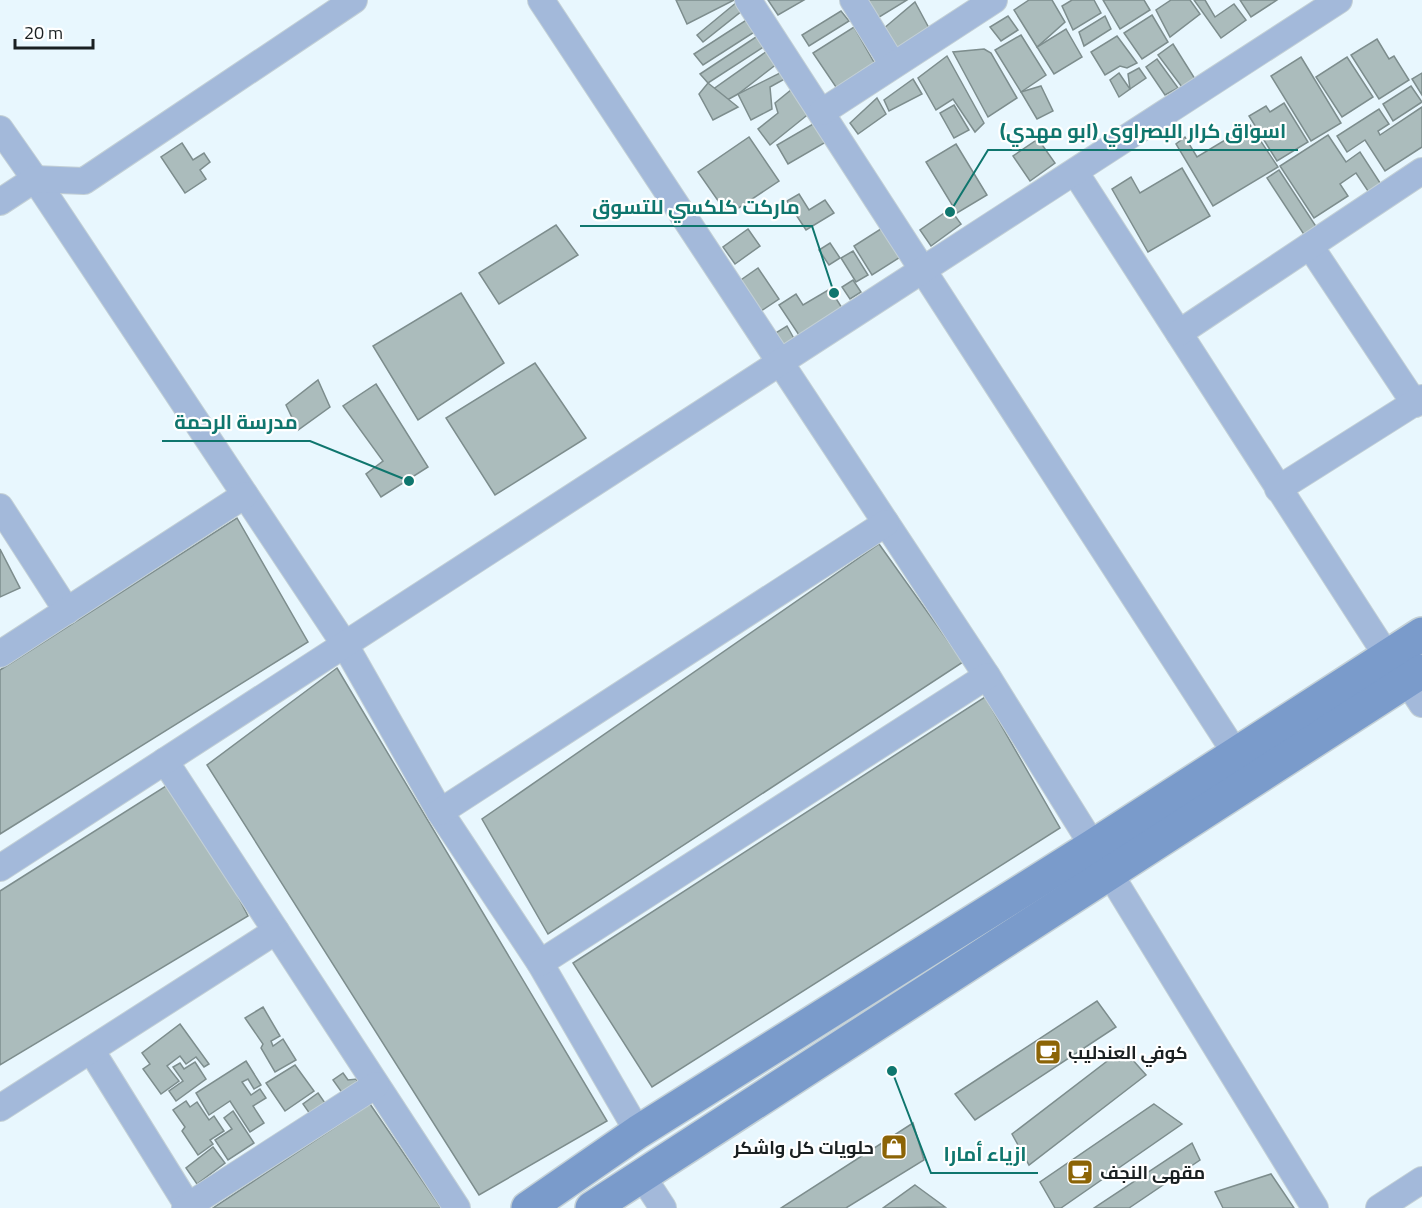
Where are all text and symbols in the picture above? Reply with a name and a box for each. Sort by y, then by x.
scale bar [15,12,93,50]
text: 20 m [24,19,63,46]
callout: اسواق كرار البصراوي (ابو مهدي) [988,112,1298,150]
text: اسواق كرار البصراوي (ابو مهدي) [1000,115,1286,147]
callout: ماركت كلكسي للتسوق [580,188,812,226]
text: ماركت كلكسي للتسوق [592,191,800,223]
callout: مدرسة الرحمة [162,403,310,441]
text: مدرسة الرحمة [174,406,298,437]
cafe icon: كوفي العندليب [1033,1037,1063,1067]
place label: كوفي العندليب [1068,1039,1188,1068]
shop icon: حلويات كل واشكر [879,1132,909,1162]
place label: حلويات كل واشكر [733,1134,874,1161]
callout: ازياء أمارا [931,1135,1038,1173]
text: ازياء أمارا [944,1138,1026,1169]
cafe icon: مقهى النجف [1065,1157,1095,1187]
place label: مقهى النجف [1100,1159,1205,1186]

